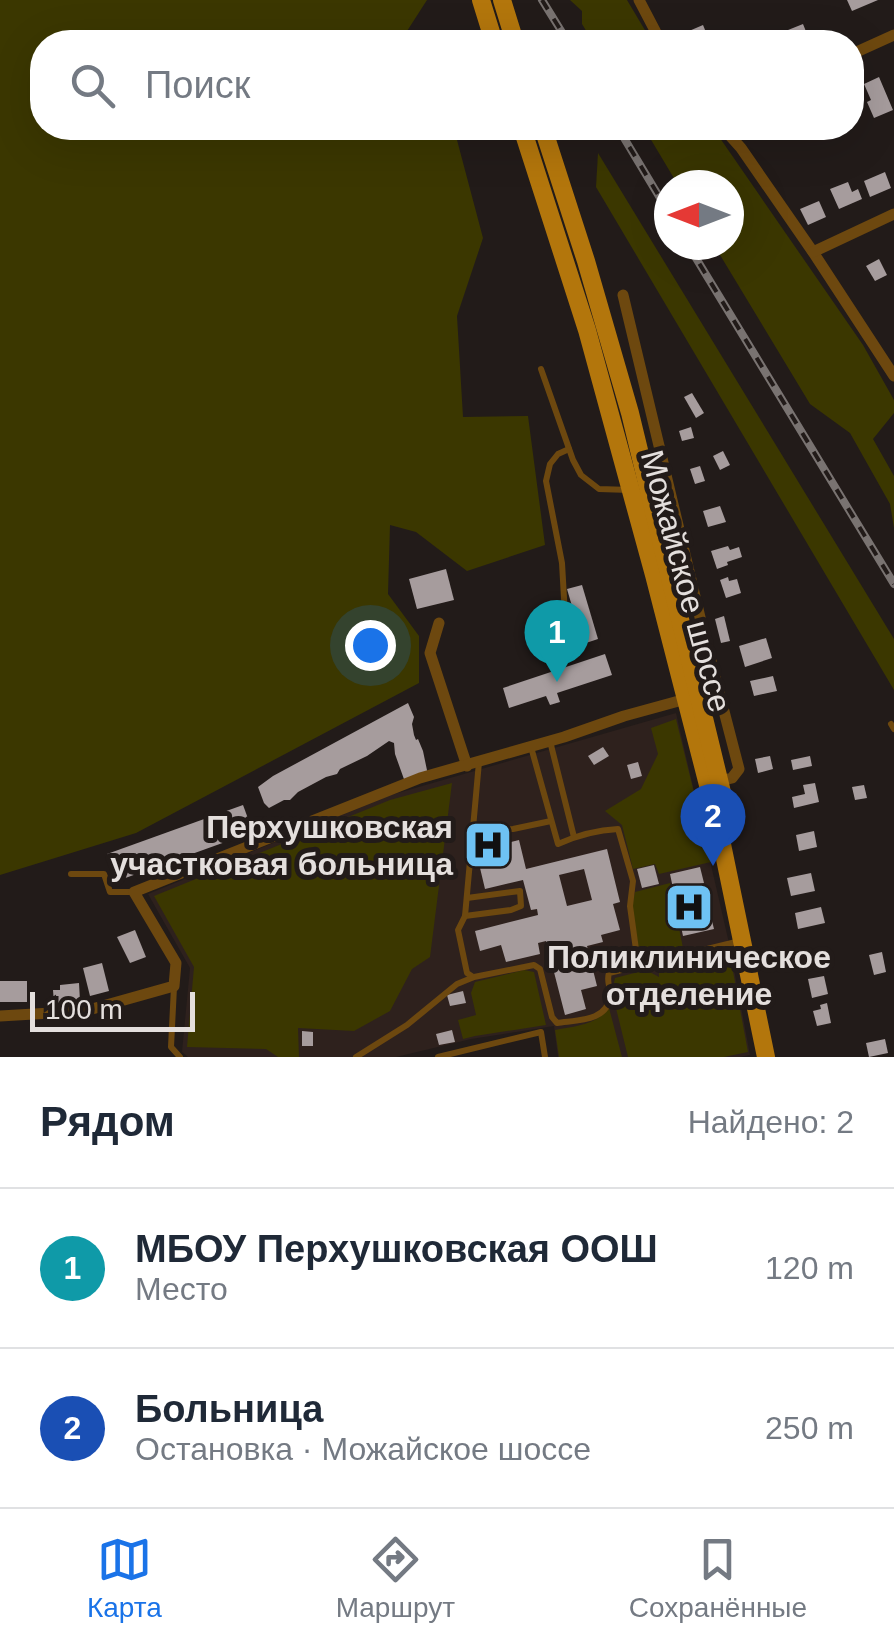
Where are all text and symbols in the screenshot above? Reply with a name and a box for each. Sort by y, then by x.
search box [30,30,864,140]
icon: search [65,58,120,113]
text: Поиск [145,64,250,106]
north arrow [654,170,744,260]
street label: Можайское шоссе [634,446,738,716]
pin: 1 [524,600,590,682]
your location [345,620,396,671]
pin: 2 [680,784,746,866]
place label: Перхушковская участковая больница [110,809,453,882]
hospital icon: Перхушковская участковая больница [462,819,514,871]
hospital icon: Поликлиническое отделение [663,881,715,933]
place label: Поликлиническое отделение [547,939,831,1012]
scale bar [30,987,195,1032]
text: 100 m [45,994,123,1025]
text: Рядом [40,1098,175,1145]
text: Найдено: 2 [688,1104,854,1140]
text: МБОУ Перхушковская ООШ [135,1228,658,1270]
text: 1 [64,1250,81,1286]
text: 120 m [765,1250,854,1286]
text: Место [135,1271,228,1307]
text: Больница [135,1388,323,1430]
text: 2 [64,1410,81,1446]
text: 250 m [765,1410,854,1446]
text: Остановка · Можайское шоссе [135,1431,591,1467]
tab: Карта [87,1532,162,1624]
tab: Маршрут [336,1532,455,1624]
tab: Сохранённые [629,1532,807,1624]

